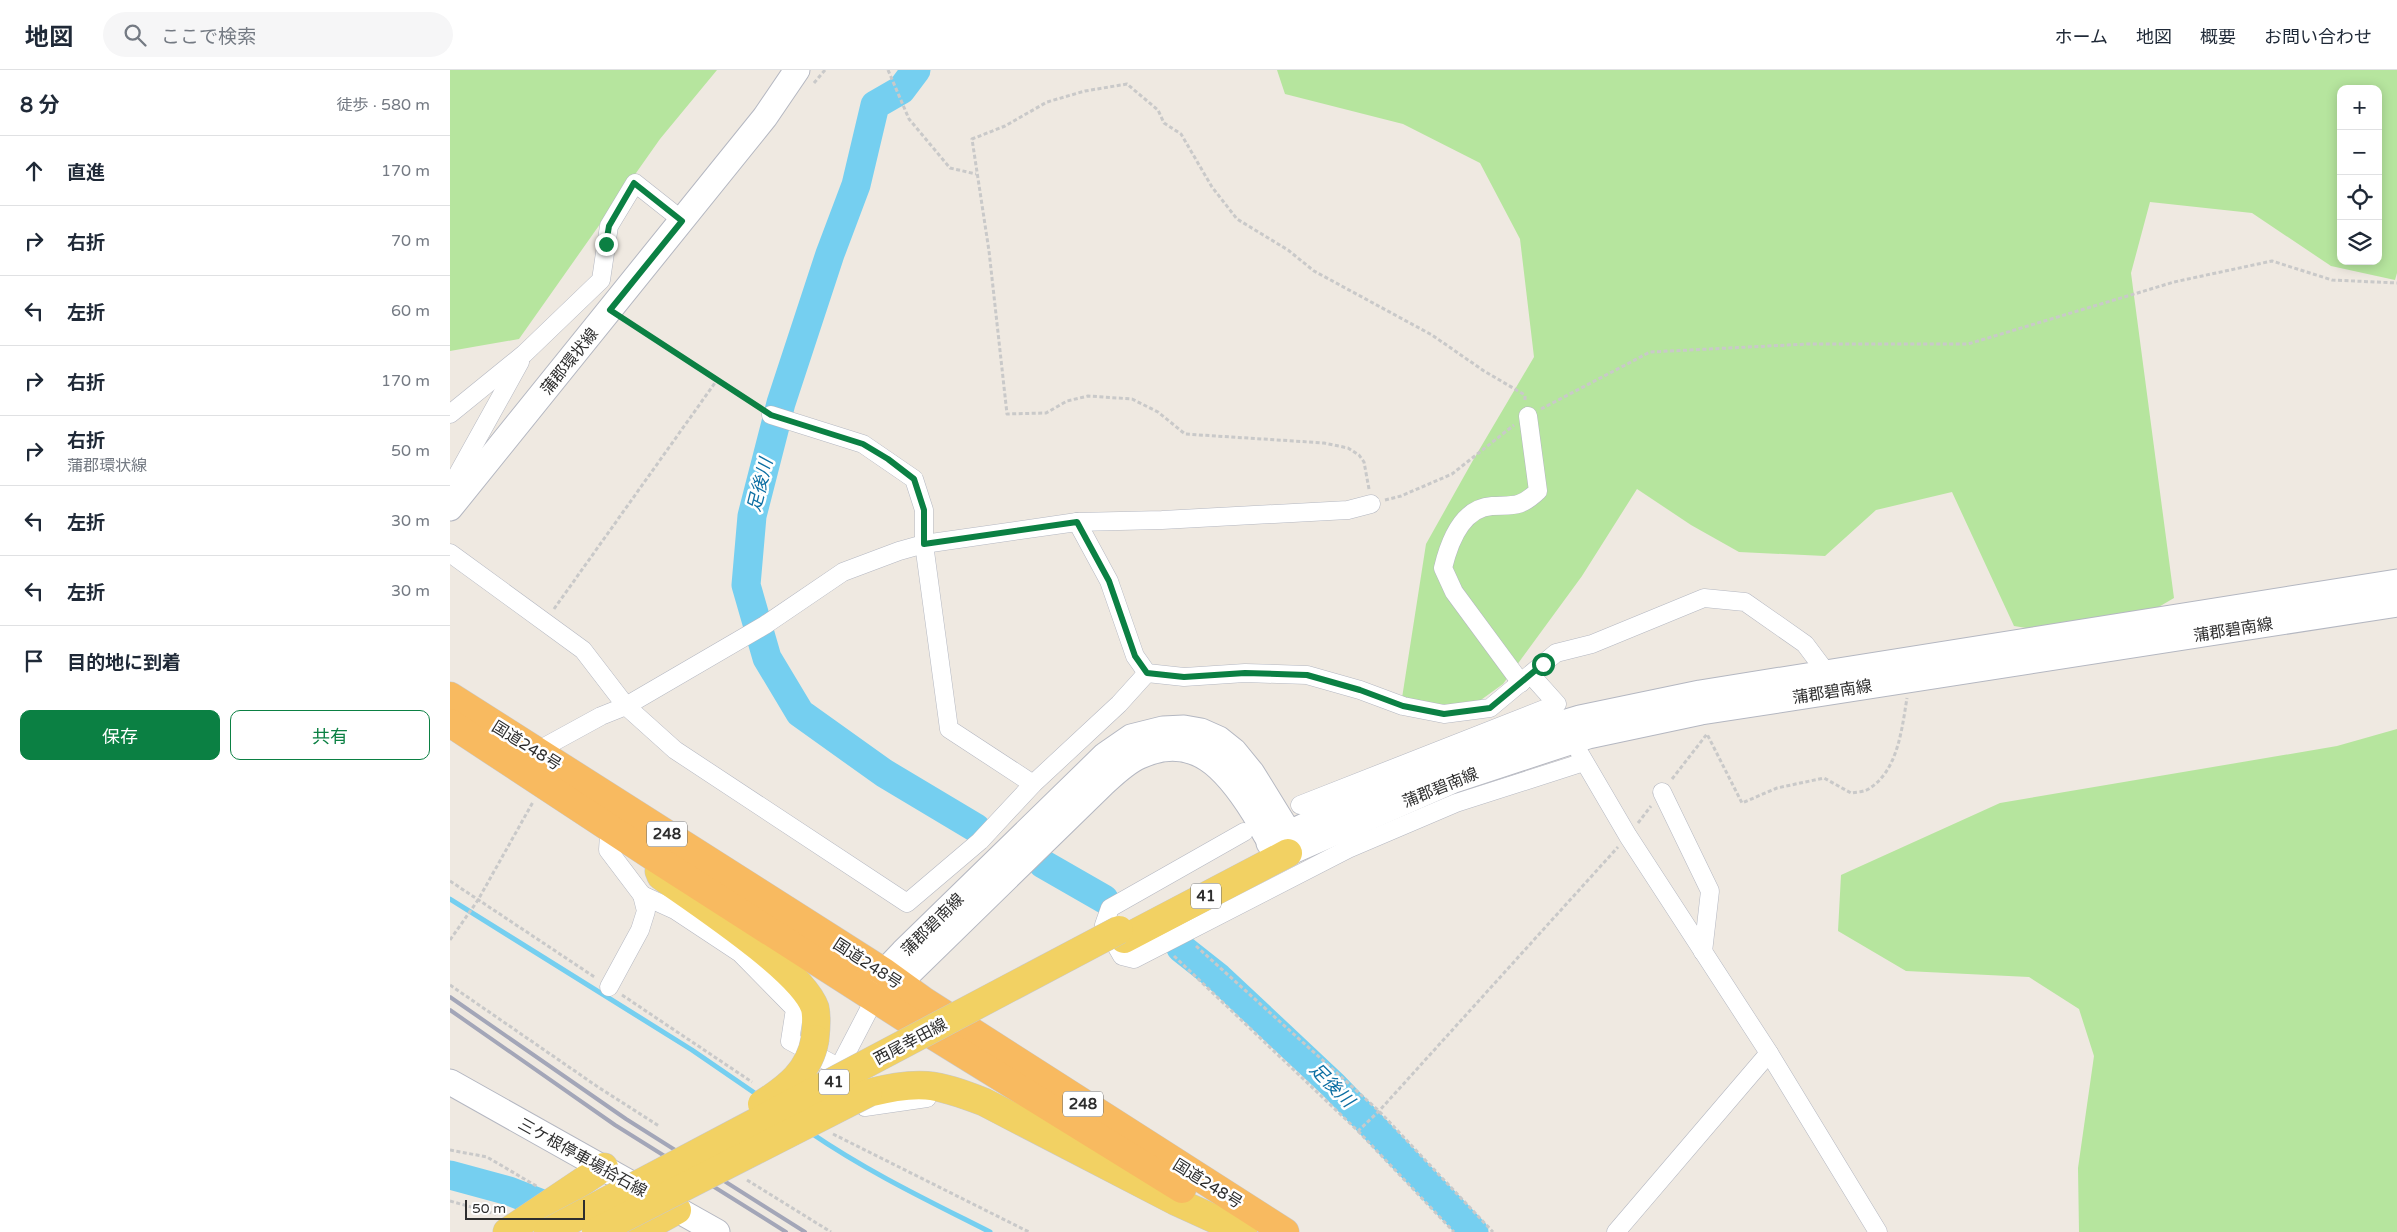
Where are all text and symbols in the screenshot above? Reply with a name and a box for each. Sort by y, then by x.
search box [103,12,453,57]
icon: search [121,21,149,49]
text: 地図 [25,23,73,52]
text: ここで検索 [161,26,256,48]
text: ホーム [2055,26,2108,48]
text: 地図 [2136,26,2172,48]
text: 概要 [2200,26,2236,48]
text: お問い合わせ [2264,26,2372,48]
map controls [2337,85,2382,265]
button: + [2337,85,2382,130]
text: 8 分 [20,93,60,118]
text: 徒歩 · 580 m [337,95,430,115]
button: − [2337,130,2382,175]
icon: ahead [20,157,48,185]
text: 170 m [381,161,430,181]
text: 直進 [67,162,105,184]
button: locate [2337,175,2382,220]
button: layers [2337,220,2382,265]
icon: right [20,227,48,255]
text: 70 m [391,231,430,251]
text: 右折 [67,232,105,254]
route end [595,233,618,256]
icon: left [20,297,48,325]
text: 60 m [391,301,430,321]
text: 左折 [67,302,105,324]
street label: 蒲郡環状線 [537,324,603,399]
icon: right [20,367,48,395]
text: 170 m [381,371,430,391]
text: 右折 [67,372,105,394]
text: 右折 [67,430,105,452]
icon: right [20,437,48,465]
text: 50 m [391,441,430,461]
water label: 足後川 [743,454,778,514]
text: 蒲郡環状線 [67,456,147,476]
icon: left [20,507,48,535]
text: 30 m [391,511,430,531]
text: 左折 [67,512,105,534]
icon: left [20,577,48,605]
text: 30 m [391,581,430,601]
text: 左折 [67,582,105,604]
street label: 蒲郡碧南線 [2192,614,2274,646]
icon: arrive [20,647,48,675]
text: 目的地に到着 [67,652,181,674]
route start [1532,653,1555,676]
street label: 蒲郡碧南線 [1791,676,1873,708]
button: 保存 [20,710,220,760]
button: 共有 [230,710,430,760]
street label: 国道248号 [488,717,565,775]
street label: 蒲郡碧南線 [1400,764,1481,812]
road number: 248 [647,822,687,846]
road number: 41 [1191,884,1221,908]
street label: 蒲郡碧南線 [897,889,968,960]
street label: 国道248号 [829,934,906,994]
street label: 西尾幸田線 [870,1014,950,1069]
water label: 足後川 [1305,1058,1360,1113]
road number: 41 [819,1070,849,1094]
road number: 248 [1063,1092,1103,1116]
street label: 三ケ根停車場拾石線 [515,1114,650,1202]
street label: 国道248号 [1169,1155,1246,1213]
scale bar [465,1197,585,1220]
text: 50 m [472,1200,506,1217]

